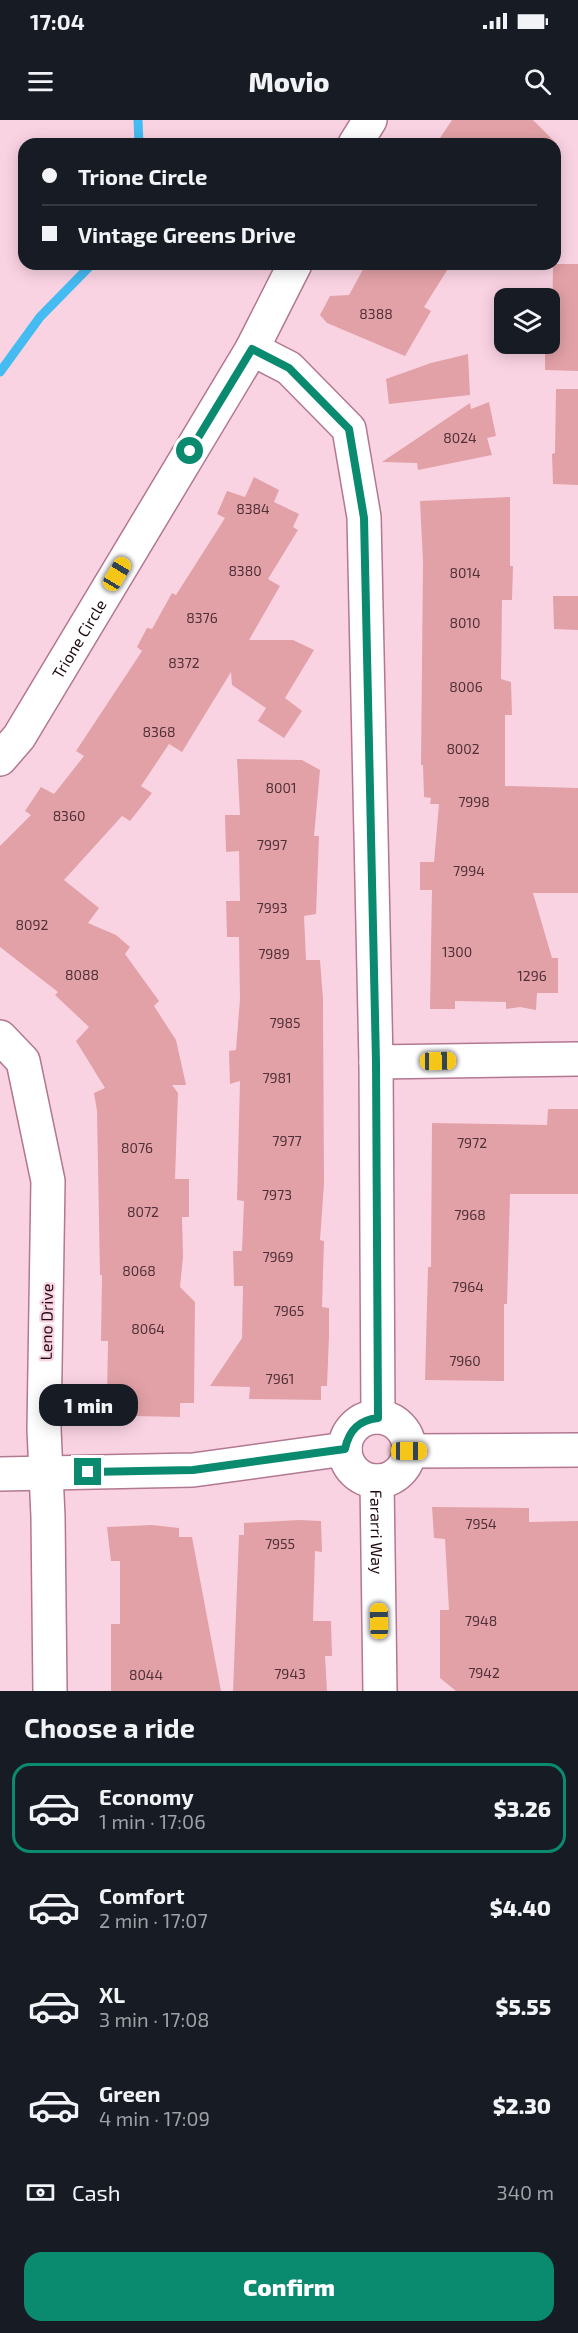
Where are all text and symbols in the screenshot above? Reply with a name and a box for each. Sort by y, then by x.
text: 17:04 [30,8,85,34]
icon: menu [24,65,57,98]
text: Movio [248,65,330,97]
icon: search [521,65,554,98]
text: Trione Circle [78,163,207,189]
text: Vintage Greens Drive [78,221,296,247]
map controls [494,288,560,354]
button: layers [494,288,560,354]
house number: 8388 [359,305,393,322]
house number: 8024 [443,429,477,446]
route start [176,437,203,464]
house number: 8384 [236,500,270,517]
car [100,554,134,594]
house number: 8380 [228,562,262,579]
house number: 8014 [449,564,481,581]
street label: Trione Circle [47,595,109,682]
house number: 8376 [186,609,218,626]
house number: 8010 [450,614,480,631]
house number: 8372 [168,654,200,671]
house number: 8006 [449,678,483,695]
house number: 8368 [143,723,175,740]
house number: 8002 [446,740,480,757]
house number: 8001 [266,779,296,796]
house number: 7998 [458,793,490,810]
house number: 8360 [53,807,85,824]
house number: 7997 [257,836,287,853]
house number: 7994 [453,862,485,879]
house number: 7993 [257,899,287,916]
house number: 8092 [16,916,49,933]
house number: 1300 [442,943,472,960]
house number: 7989 [258,945,290,962]
house number: 8088 [65,966,99,983]
house number: 1296 [517,967,547,984]
house number: 7985 [269,1014,301,1031]
car [420,1052,456,1070]
house number: 7981 [262,1069,292,1086]
house number: 7977 [272,1132,302,1149]
house number: 7972 [457,1134,487,1151]
house number: 8076 [121,1139,153,1156]
house number: 7973 [262,1186,292,1203]
house number: 8072 [127,1203,159,1220]
house number: 7968 [454,1206,486,1223]
house number: 7969 [262,1248,294,1265]
house number: 8068 [122,1262,156,1279]
house number: 7964 [452,1278,484,1295]
street label: Leno Drive [36,1283,56,1361]
house number: 7965 [274,1302,304,1319]
house number: 8064 [131,1320,165,1337]
house number: 7960 [449,1352,481,1369]
house number: 7961 [266,1370,294,1387]
callout: 1 min [38,1385,138,1427]
text: 1 min [64,1393,113,1417]
car [391,1442,427,1460]
route end [74,1458,101,1485]
street label: Fararri Way [368,1490,388,1575]
house number: 7954 [465,1515,497,1532]
house number: 7955 [265,1535,295,1552]
car [370,1603,388,1639]
house number: 7948 [465,1612,497,1629]
house number: 7942 [468,1664,500,1681]
house number: 7943 [274,1665,306,1682]
house number: 8044 [129,1666,163,1683]
text: Choose a ride [24,1711,195,1743]
icon: car [27,1781,81,1835]
text: Economy [99,1783,194,1809]
text: $3.26 [494,1795,551,1821]
text: 1 min · 17:06 [99,1809,206,1833]
icon: car [27,1880,81,1934]
text: Comfort [99,1882,184,1908]
text: $4.40 [490,1894,551,1920]
text: 2 min · 17:07 [99,1908,208,1932]
icon: car [27,1979,81,2033]
text: XL [99,1981,125,2007]
text: $5.55 [495,1993,551,2019]
text: 3 min · 17:08 [99,2007,209,2031]
icon: car [27,2078,81,2132]
text: Green [99,2080,161,2106]
text: $2.30 [493,2092,551,2118]
text: 4 min · 17:09 [99,2106,210,2130]
icon: cash [24,2176,57,2209]
text: Cash [72,2179,121,2205]
text: 340 m [497,2180,554,2204]
button: Confirm [24,2252,554,2321]

